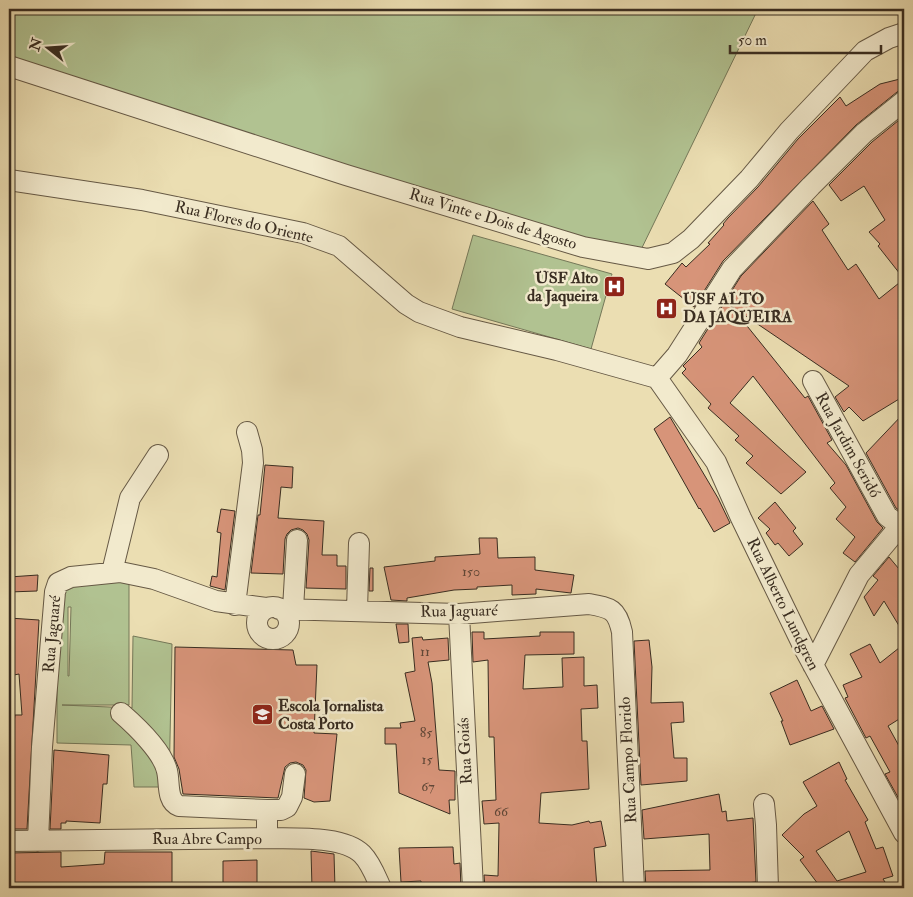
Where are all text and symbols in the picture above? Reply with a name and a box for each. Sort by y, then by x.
north arrow [22,22,72,72]
scale bar [730,22,882,54]
text: 50 m [738,31,767,50]
text: N [26,35,46,54]
street label: Rua Vinte e Dois de Agosto [407,184,580,254]
street label: Rua Flores do Oriente [173,196,316,248]
place label: USF Alto da Jaqueira [527,268,598,307]
hospital icon: USF Alto da Jaqueira [602,275,626,299]
place label: USF ALTO DA JAQUEIRA [683,289,793,328]
hospital icon: USF ALTO DA JAQUEIRA [655,296,679,320]
street label: Rua Jardim Seridó [810,389,885,502]
street label: Rua Alberto Lundgren [742,534,824,674]
house number: 150 [462,563,480,580]
street label: Rua Jaguaré [39,594,66,674]
street label: Rua Jaguaré [420,600,498,623]
house number: 11 [420,643,430,660]
place label: Escola Jornalista Costa Porto [278,696,384,734]
street label: Rua Campo Florido [615,696,642,824]
school or university icon: Escola Jornalista Costa Porto [250,703,274,727]
street label: Rua Goiás [453,717,477,785]
house number: 85 [420,724,433,741]
house number: 15 [421,751,433,768]
house number: 67 [421,778,435,795]
house number: 66 [494,803,509,820]
street label: Rua Abre Campo [152,829,262,850]

